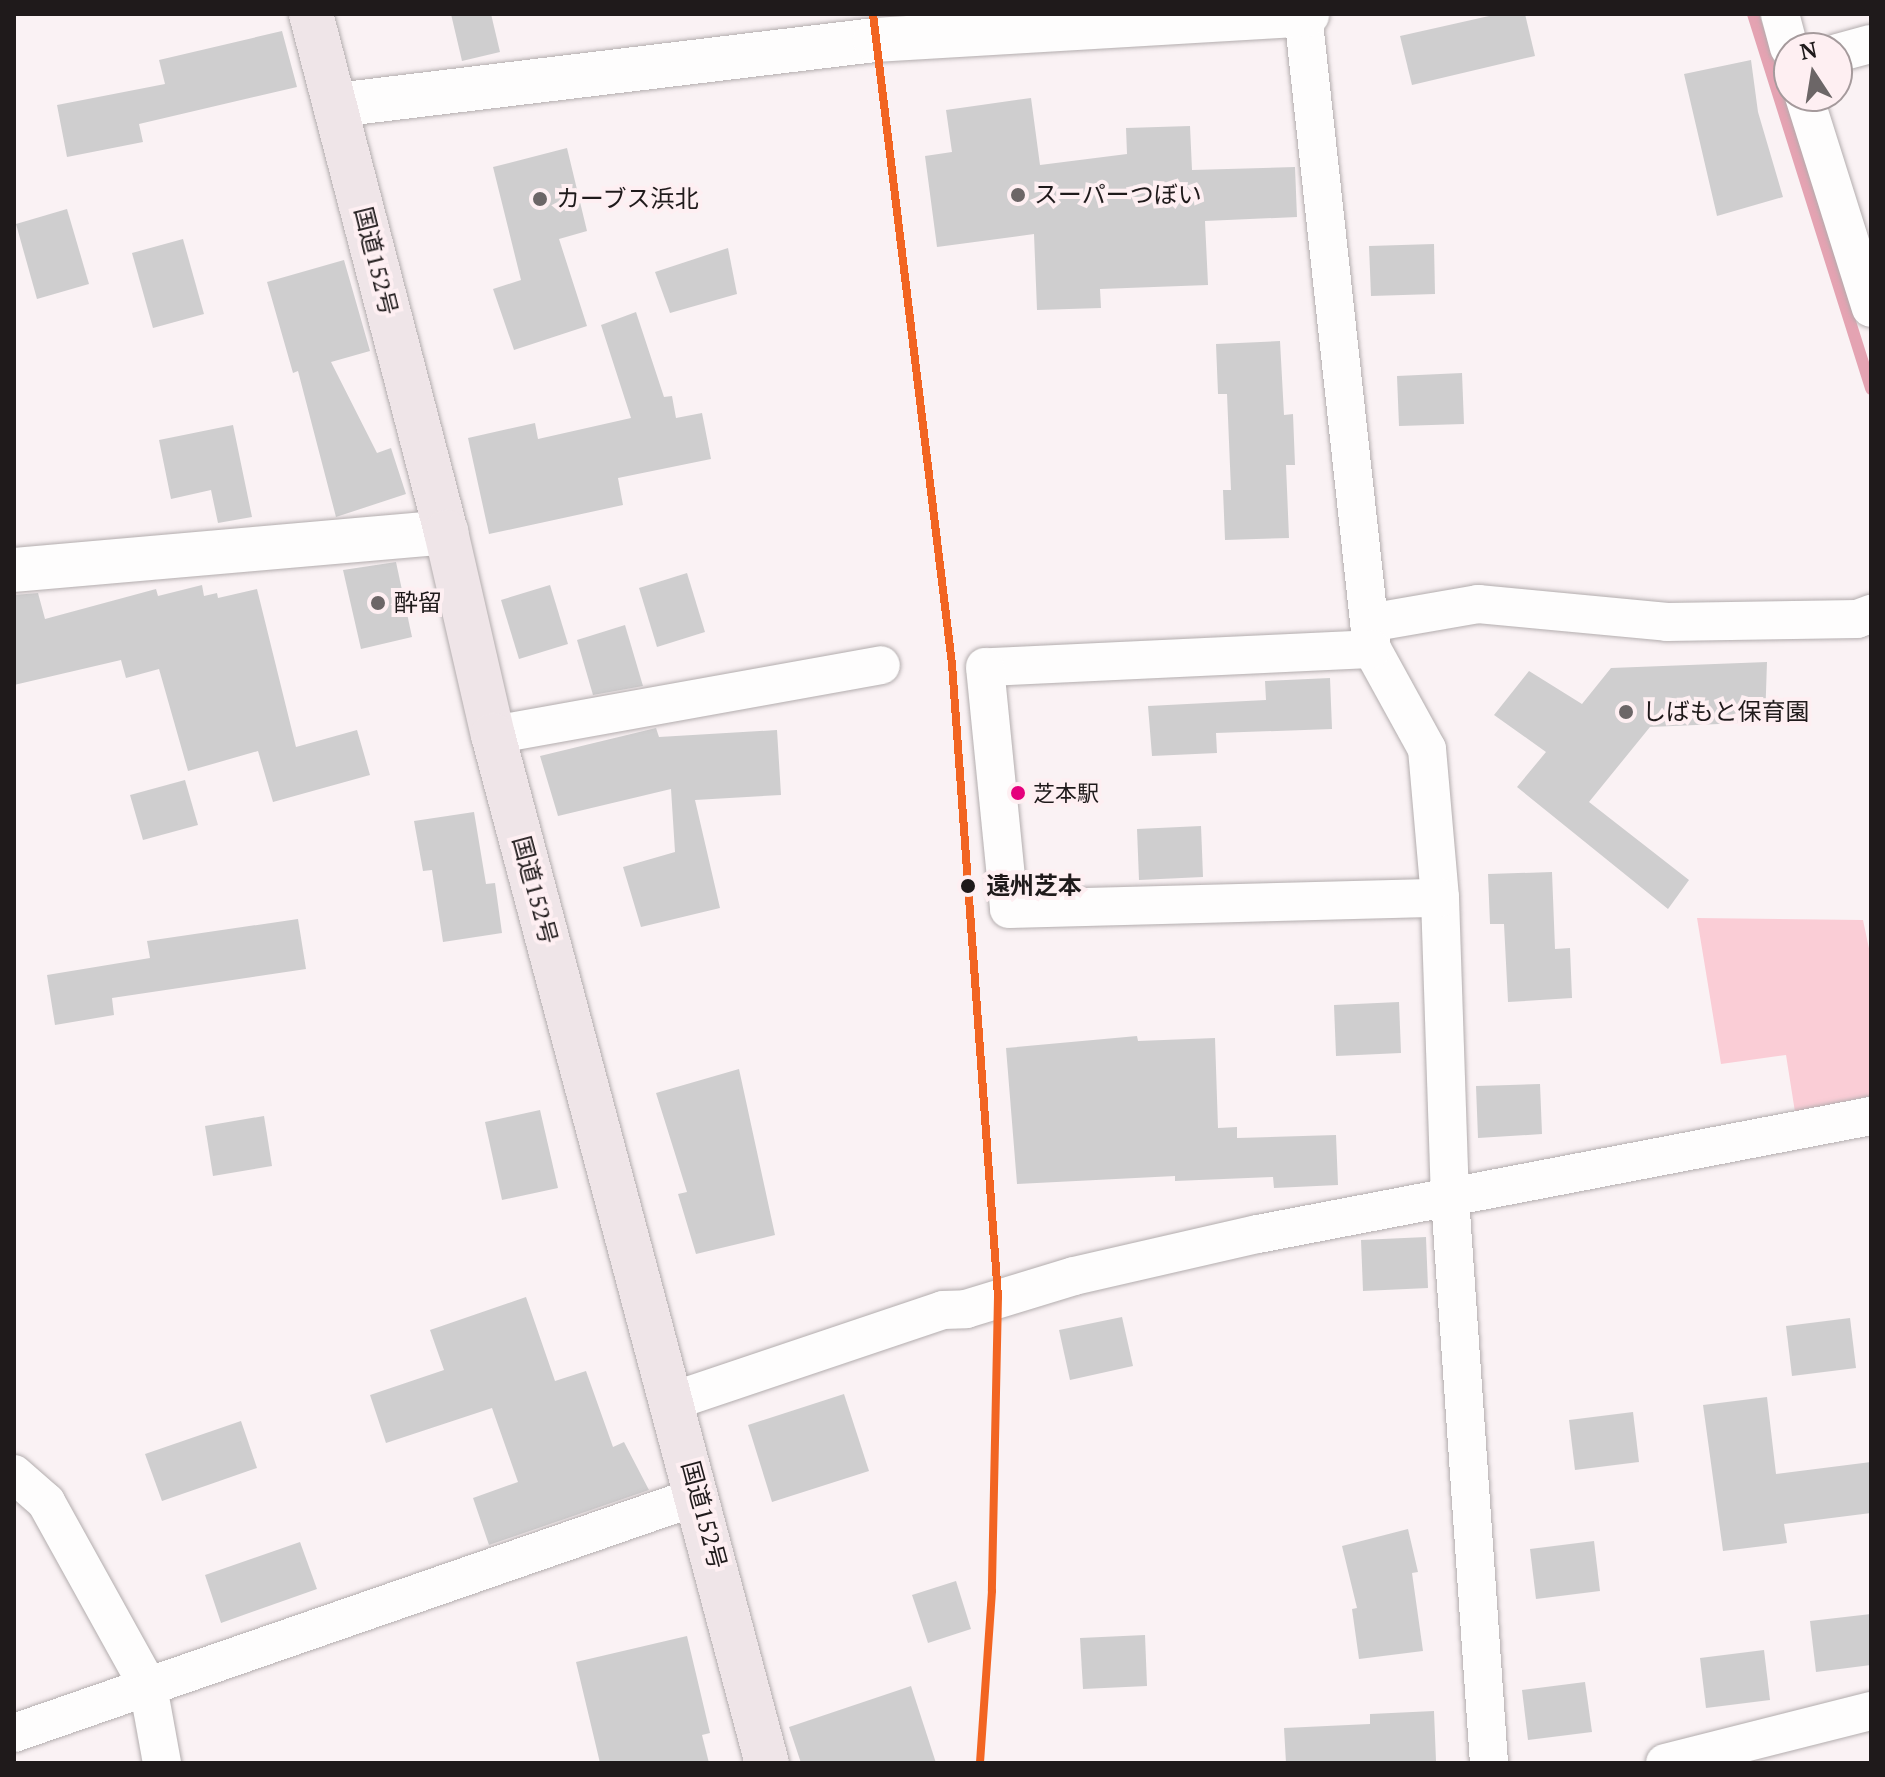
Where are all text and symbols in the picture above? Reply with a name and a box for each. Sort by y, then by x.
north arrow [1773,32,1853,112]
text: N [1797,34,1819,66]
place label: スーパーつぼい [1034,181,1202,209]
place label: カーブス浜北 [556,185,700,213]
marker: スーパーつぼい [1009,186,1027,204]
marker: カーブス浜北 [531,190,549,208]
street label: 国道152号 [349,204,403,318]
place label: 酔留 [394,589,442,617]
marker: 酔留 [369,594,387,612]
place label: しばもと保育園 [1642,698,1810,726]
marker: しばもと保育園 [1617,703,1635,721]
place label: 芝本駅 [1033,780,1099,806]
marker: 芝本駅 [1010,785,1026,801]
street label: 国道152号 [507,833,563,947]
place label: 遠州芝本 [986,872,1082,900]
marker: 遠州芝本 [957,875,979,897]
street label: 国道152号 [676,1458,732,1572]

